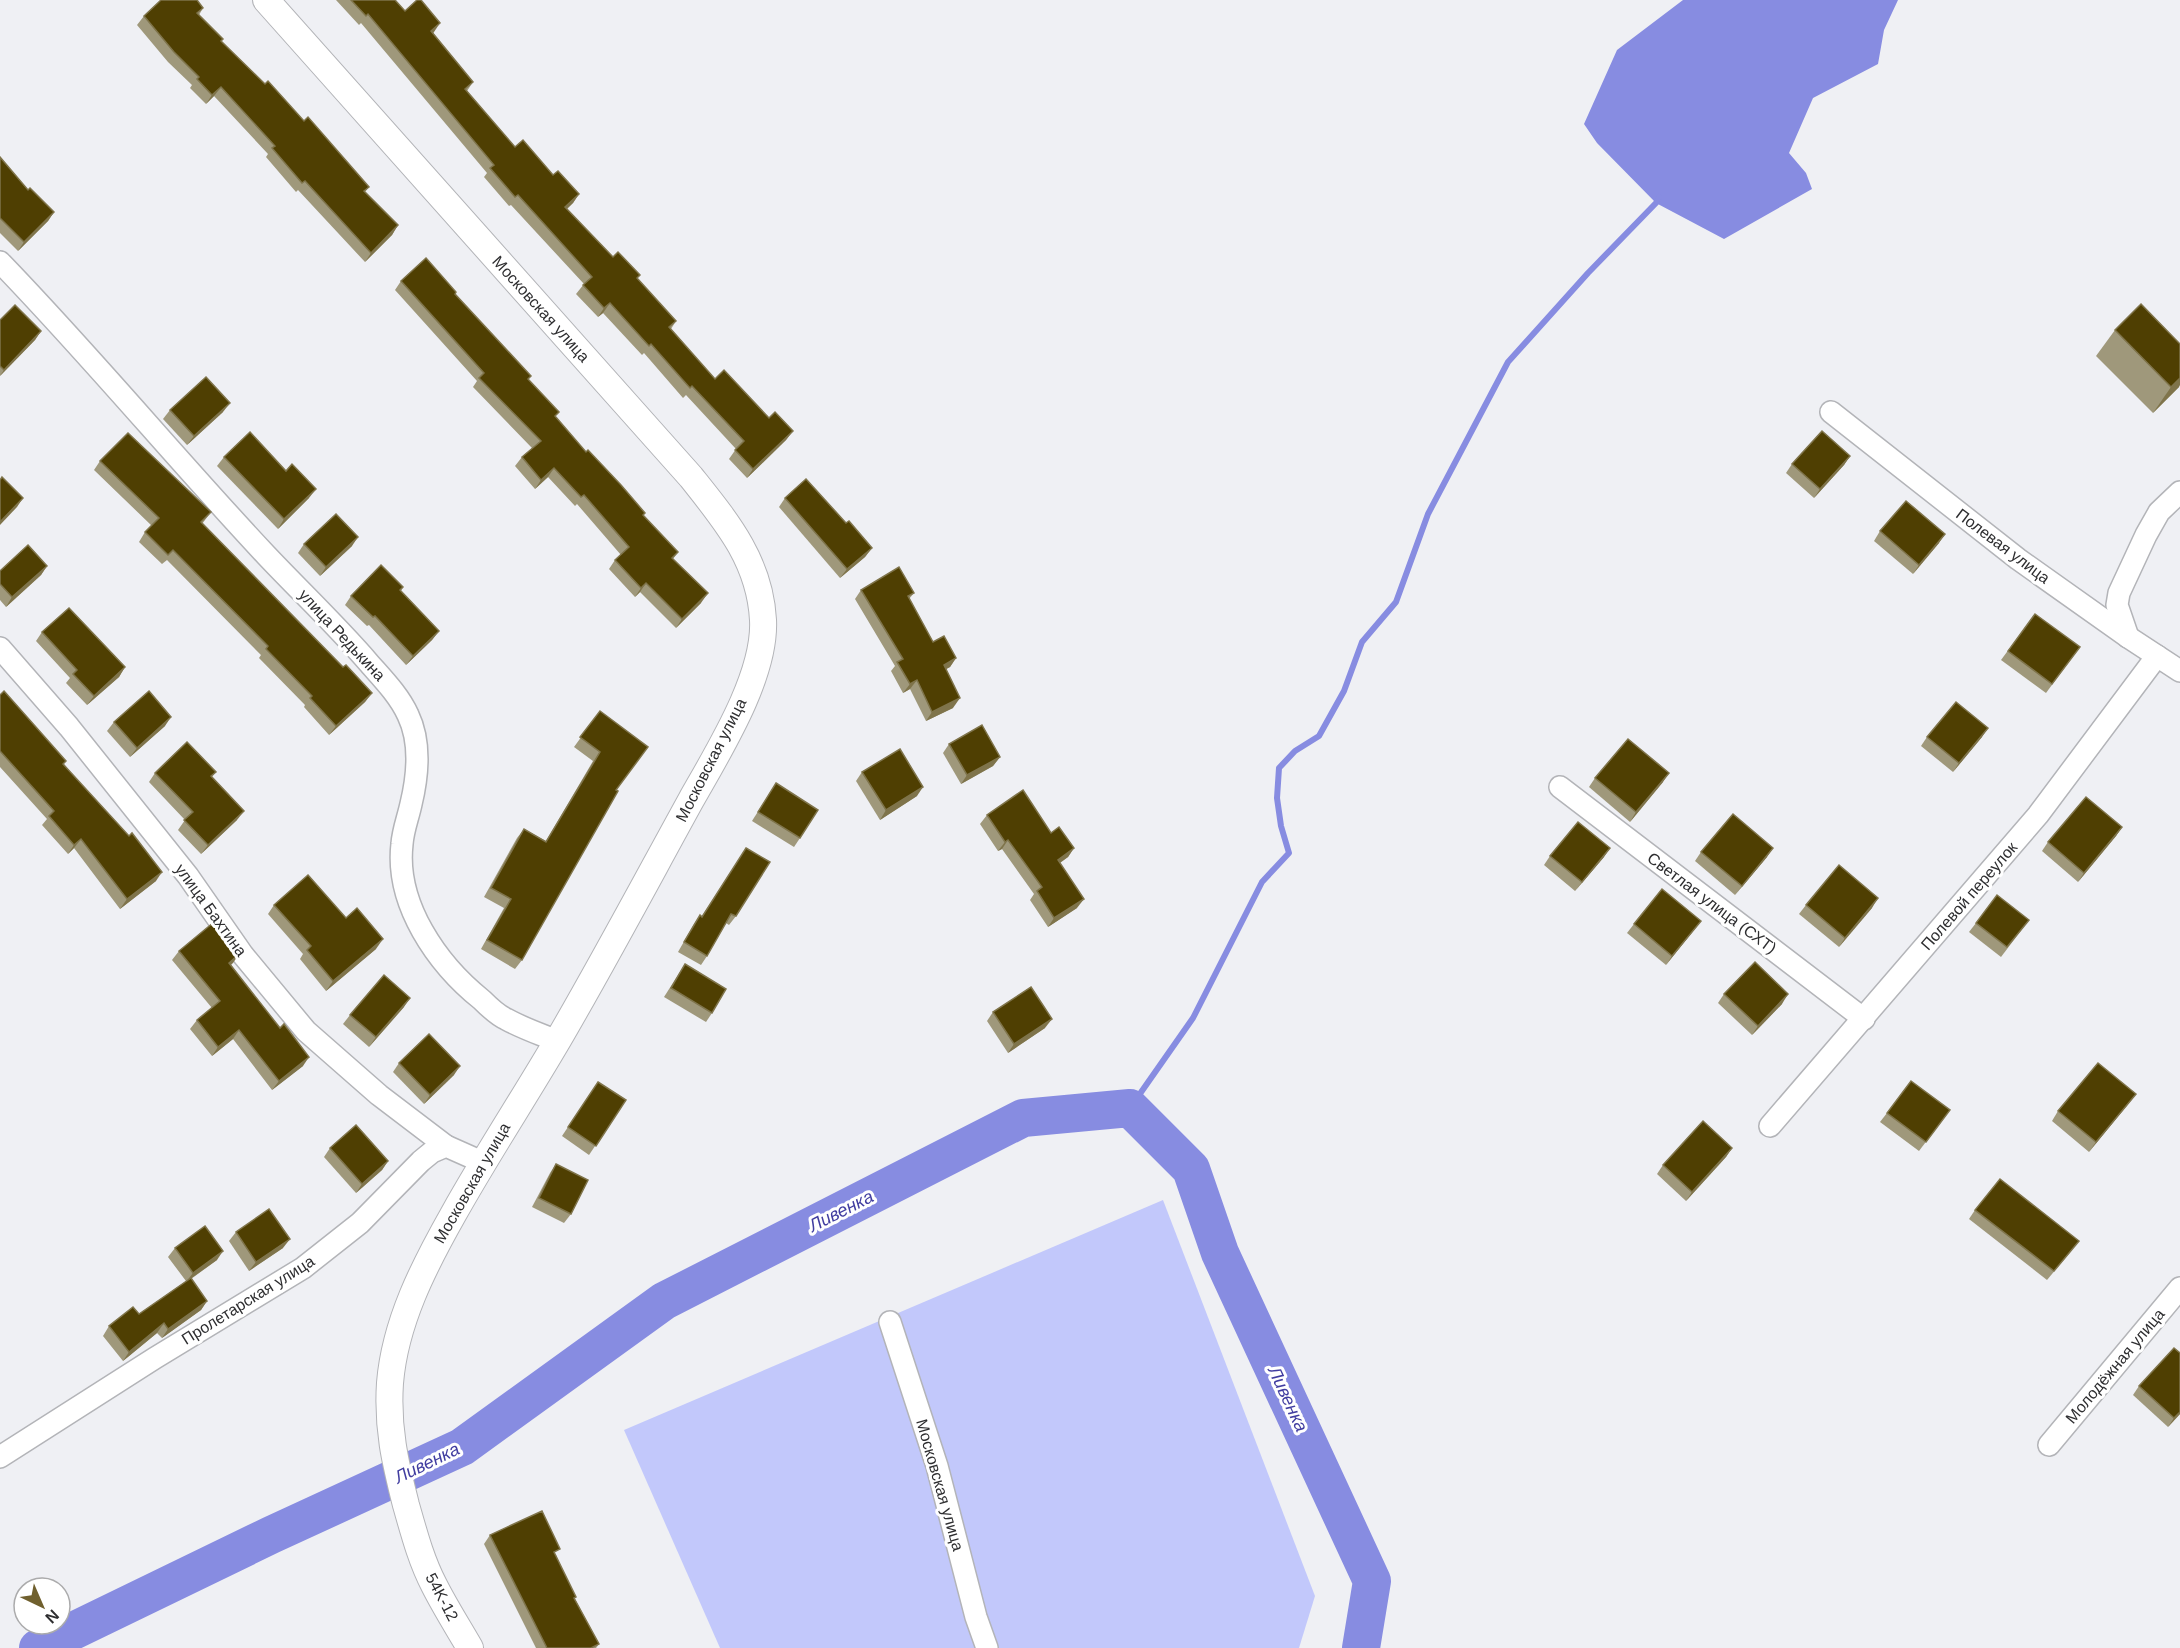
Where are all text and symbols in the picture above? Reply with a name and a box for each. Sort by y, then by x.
street label: Московская улица [489,253,593,365]
street label: Полевая улица [1953,505,2053,587]
street label: улица Редькина [295,586,389,684]
street label: Московская улица [673,695,750,825]
street label: Полевой переулок [1918,838,2021,953]
street label: Светлая улица (СХТ) [1644,849,1780,957]
street label: улица Бахтина [172,861,250,959]
street label: Московская улица [431,1120,513,1246]
water label: Ливенка [804,1186,877,1236]
street label: Пролетарская улица [179,1252,317,1348]
street label: Молодёжная улица [2062,1305,2168,1427]
water label: Ливенка [1264,1362,1312,1435]
street label: Московская улица [913,1417,967,1553]
water label: Ливенка [390,1439,463,1488]
street label: 54K-12 [422,1570,462,1624]
north arrow [12,1576,72,1636]
text: N [42,1606,62,1627]

